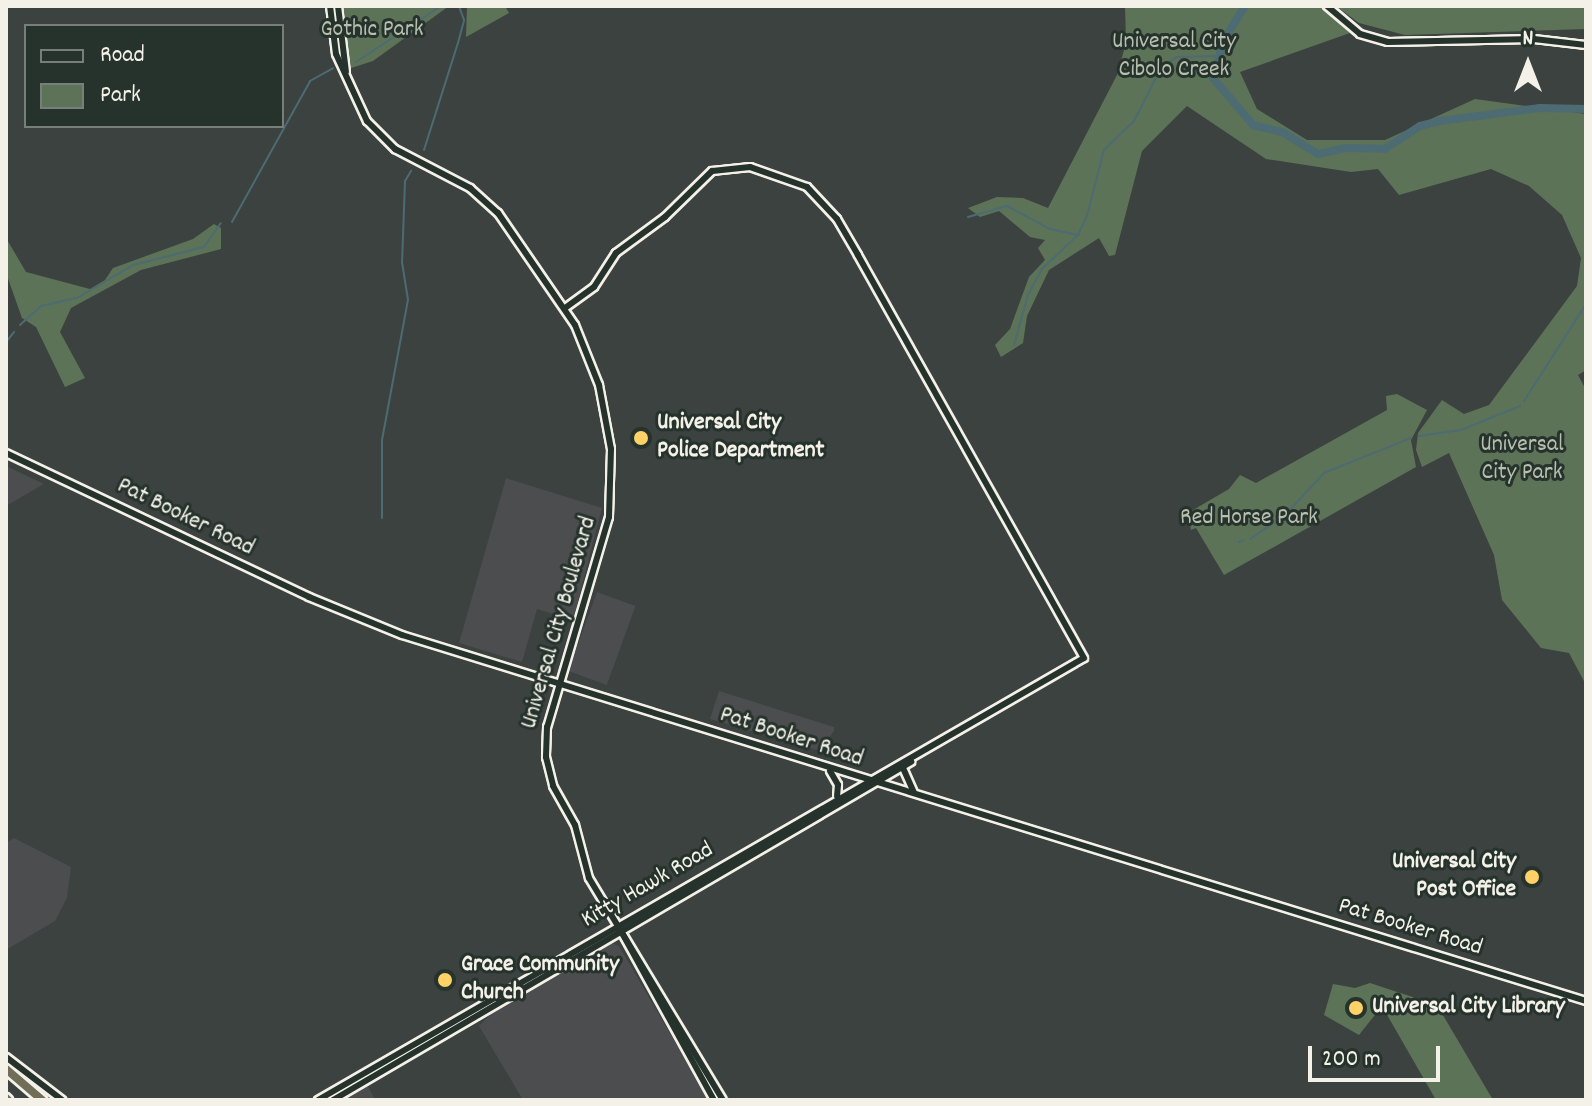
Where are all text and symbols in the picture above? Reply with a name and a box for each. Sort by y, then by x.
park label: Gothic Park [320,17,424,45]
legend [24,24,284,128]
north arrow [1488,24,1568,104]
text: N [1523,24,1533,55]
park label: Universal City Cibolo Creek [1112,29,1236,85]
text: Road [100,39,145,73]
text: Park [100,79,141,113]
place label: Universal City Police Department [657,410,824,466]
marker: Universal City Police Department [632,429,650,447]
park label: Universal City Park [1480,432,1564,488]
street label: Pat Booker Road [112,472,258,564]
park label: Red Horse Park [1180,505,1318,533]
street label: Universal City Boulevard [516,514,604,732]
street label: Pat Booker Road [716,701,866,775]
street label: Kitty Hawk Road [577,837,719,935]
place label: Universal City Post Office [1392,849,1516,905]
marker: Universal City Post Office [1523,868,1541,886]
street label: Pat Booker Road [1335,892,1485,964]
place label: Grace Community Church [461,952,619,1008]
marker: Grace Community Church [436,971,454,989]
place label: Universal City Library [1372,994,1565,1022]
marker: Universal City Library [1347,999,1365,1017]
scale bar [1312,1030,1444,1080]
text: 200 m [1322,1043,1381,1077]

